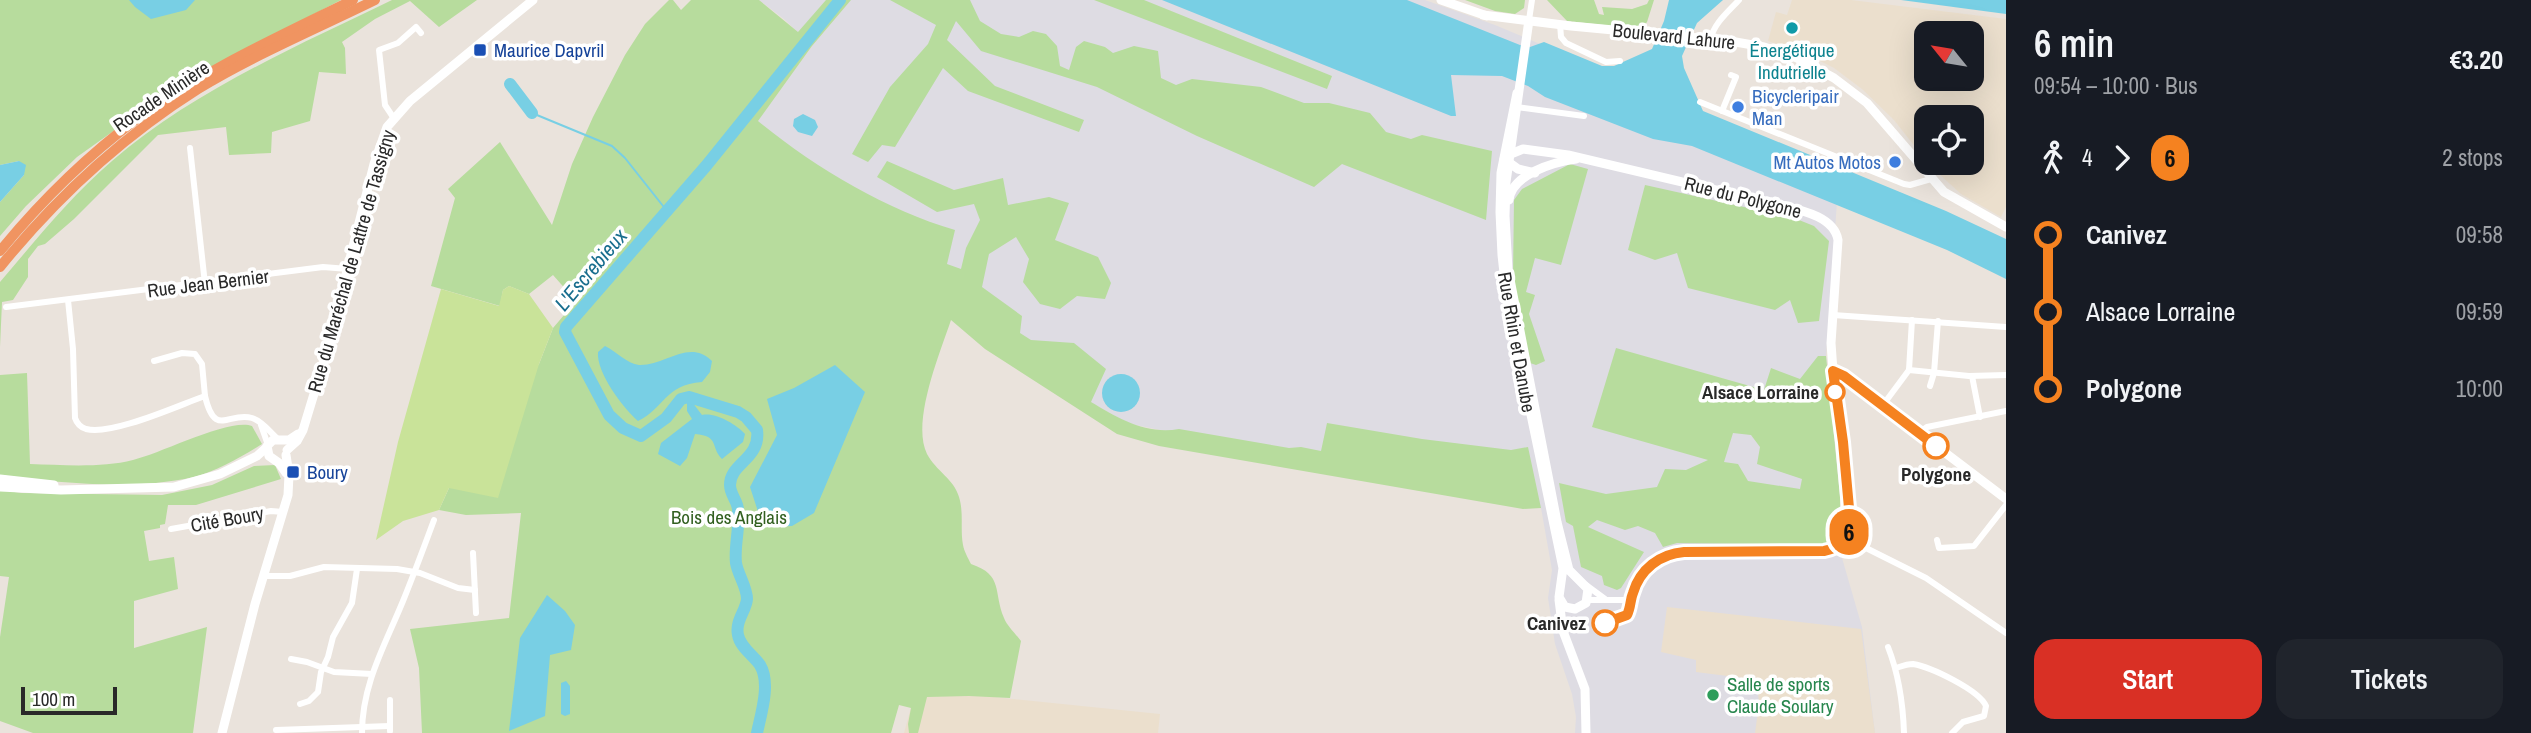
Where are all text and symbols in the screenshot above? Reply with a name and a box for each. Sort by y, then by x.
street label: Boulevard Lahure [1611,17,1737,55]
text: 6 min [2034,18,2114,69]
marker: Énergétique Indutrielle [1784,20,1800,36]
north arrow [1914,21,1984,91]
map controls [1914,21,1984,175]
place label: Maurice Dapvril [494,37,604,63]
place label: Énergétique Indutrielle [1750,37,1834,85]
marker: Maurice Dapvril [472,42,488,58]
text: €3.20 [2450,42,2503,77]
street label: Rocade Minière [108,54,214,138]
text: 09:54 – 10:00 · Bus [2034,70,2198,101]
place label: Bicycleripair Man [1752,83,1839,131]
marker: Bicycleripair Man [1730,99,1746,115]
button: locate [1914,105,1984,175]
street label: Rue du Maréchal de Lattre de Tassigny [301,126,401,395]
icon: walk [2034,139,2072,177]
icon: forward [2103,139,2141,177]
text: 4 [2082,142,2093,173]
text: 6 [2165,142,2175,174]
text: 2 stops [2442,142,2503,173]
place label: Mt Autos Motos [1774,149,1881,175]
marker: Mt Autos Motos [1887,154,1903,170]
street label: Rue du Polygone [1682,170,1804,224]
text: Canivez [2086,217,2167,252]
text: 09:58 [2456,219,2503,250]
water label: L'Escrebieux [548,221,634,317]
street label: Rue Jean Bernier [146,263,271,303]
street label: Rue Rhin et Danube [1492,270,1542,414]
text: Alsace Lorraine [2086,294,2235,329]
text: 09:59 [2456,296,2503,327]
text: Polygone [2086,371,2182,406]
text: 10:00 [2456,373,2503,404]
place label: Alsace Lorraine [1702,379,1819,405]
marker: Alsace Lorraine [1825,382,1845,402]
marker: Polygone [1923,433,1949,459]
place label: Boury [307,459,348,485]
place label: Polygone [1901,461,1971,487]
marker: Boury [285,464,301,480]
street label: Cité Boury [188,500,266,538]
park label: Bois des Anglais [671,504,787,530]
line badge: 6 [1826,509,1872,555]
text: 6 [1844,516,1854,548]
place label: Canivez [1527,610,1586,636]
marker: Canivez [1592,610,1618,636]
button: Start [2034,639,2262,719]
button: Tickets [2276,639,2503,719]
place label: Salle de sports Claude Soulary [1727,671,1834,719]
scale bar [21,684,117,716]
text: 100 m [32,686,75,712]
marker: Salle de sports Claude Soulary [1705,687,1721,703]

